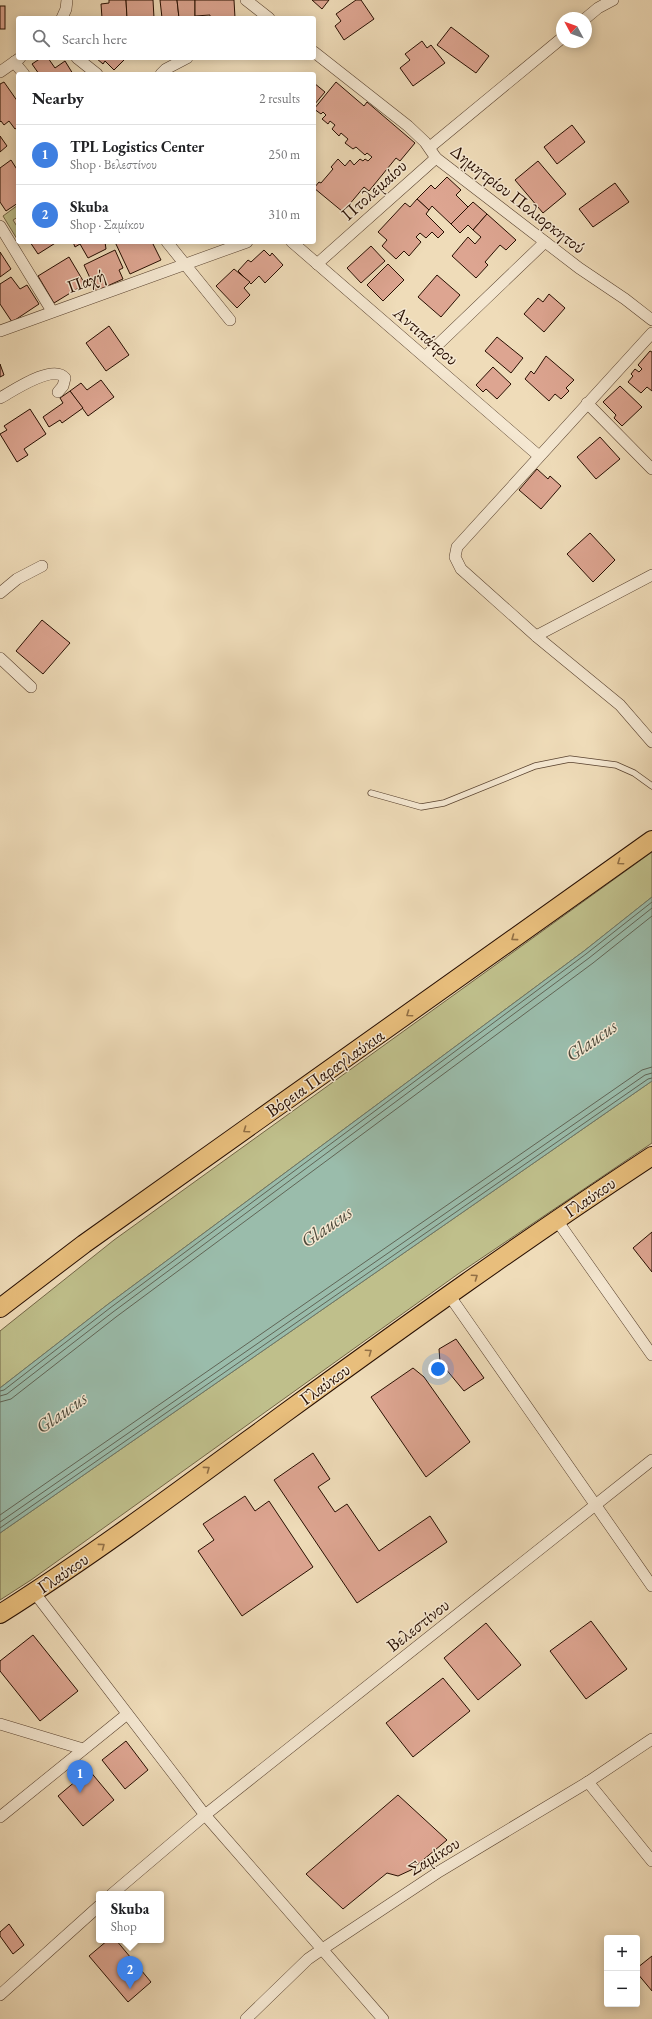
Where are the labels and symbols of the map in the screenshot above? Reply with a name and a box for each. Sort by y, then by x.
north arrow [556,12,592,48]
street label: Δημητρίου Πολιορκητού [446,139,590,259]
street label: Πτολεμαίου [336,154,411,225]
street label: Παχή [63,263,108,298]
street label: Αντιπάτρου [388,300,464,370]
one-way arrow [617,857,624,865]
one-way arrow [512,933,519,940]
one-way arrow [406,1009,413,1017]
water label: Glaucus [560,1013,623,1067]
street label: Βόρεια Παραγλαύκια [261,1023,389,1122]
one-way arrow [243,1125,250,1133]
street label: Γλαύκου [560,1171,620,1222]
water label: Glaucus [295,1199,358,1253]
one-way arrow [471,1275,478,1282]
one-way arrow [365,1350,372,1357]
street label: Γλαύκου [295,1357,355,1410]
your location [428,1359,448,1379]
water label: Glaucus [30,1385,93,1439]
one-way arrow [203,1467,210,1474]
one-way arrow [98,1544,105,1551]
street label: Γλαύκου [33,1547,93,1598]
street label: Βελεστίνου [382,1593,454,1656]
pin: 1 [67,1760,93,1793]
street label: Σαμίκου [404,1831,464,1880]
pin: 2 [117,1956,143,1989]

